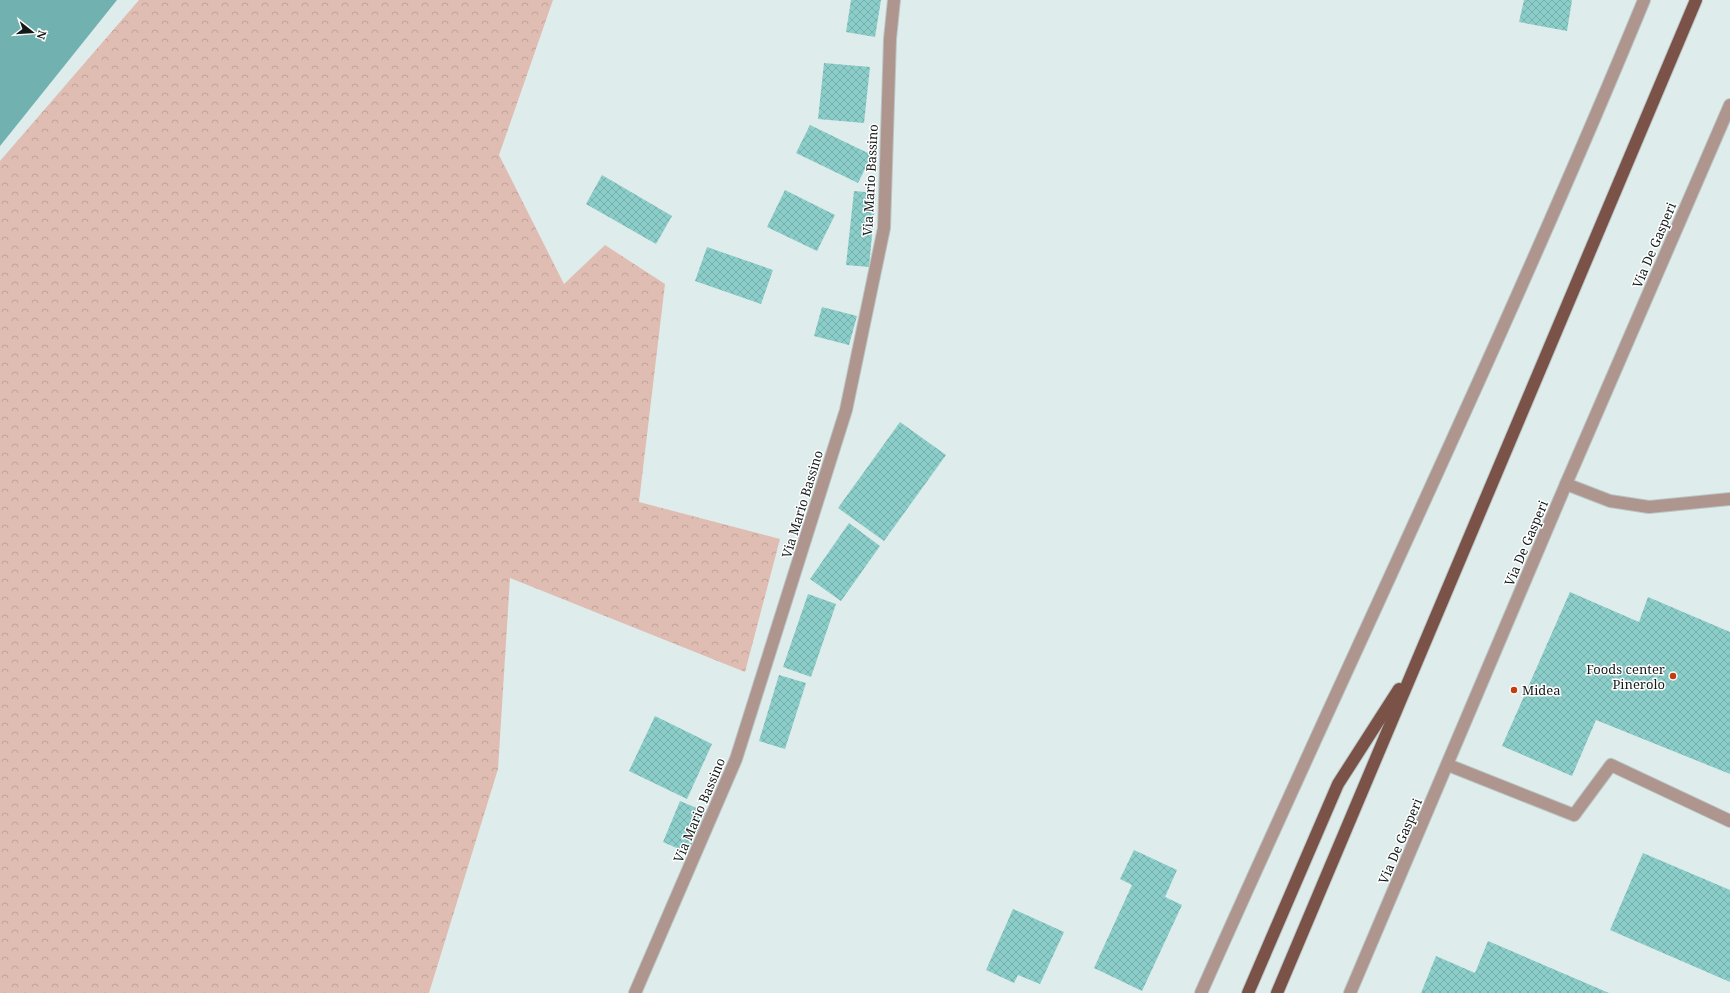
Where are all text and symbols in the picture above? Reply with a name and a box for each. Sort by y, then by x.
north arrow [12,12,52,52]
text: N [34,29,50,42]
street label: Via Mario Bassino [858,124,882,236]
street label: Via De Gasperi [1628,200,1680,290]
street label: Via Mario Bassino [777,448,827,560]
street label: Via De Gasperi [1500,498,1552,588]
place label: Foods center Pinerolo [1586,660,1665,693]
marker: Foods center Pinerolo [1668,671,1678,681]
place label: Midea [1522,681,1561,699]
marker: Midea [1509,685,1519,695]
street label: Via Mario Bassino [669,755,729,865]
street label: Via De Gasperi [1374,796,1426,886]

